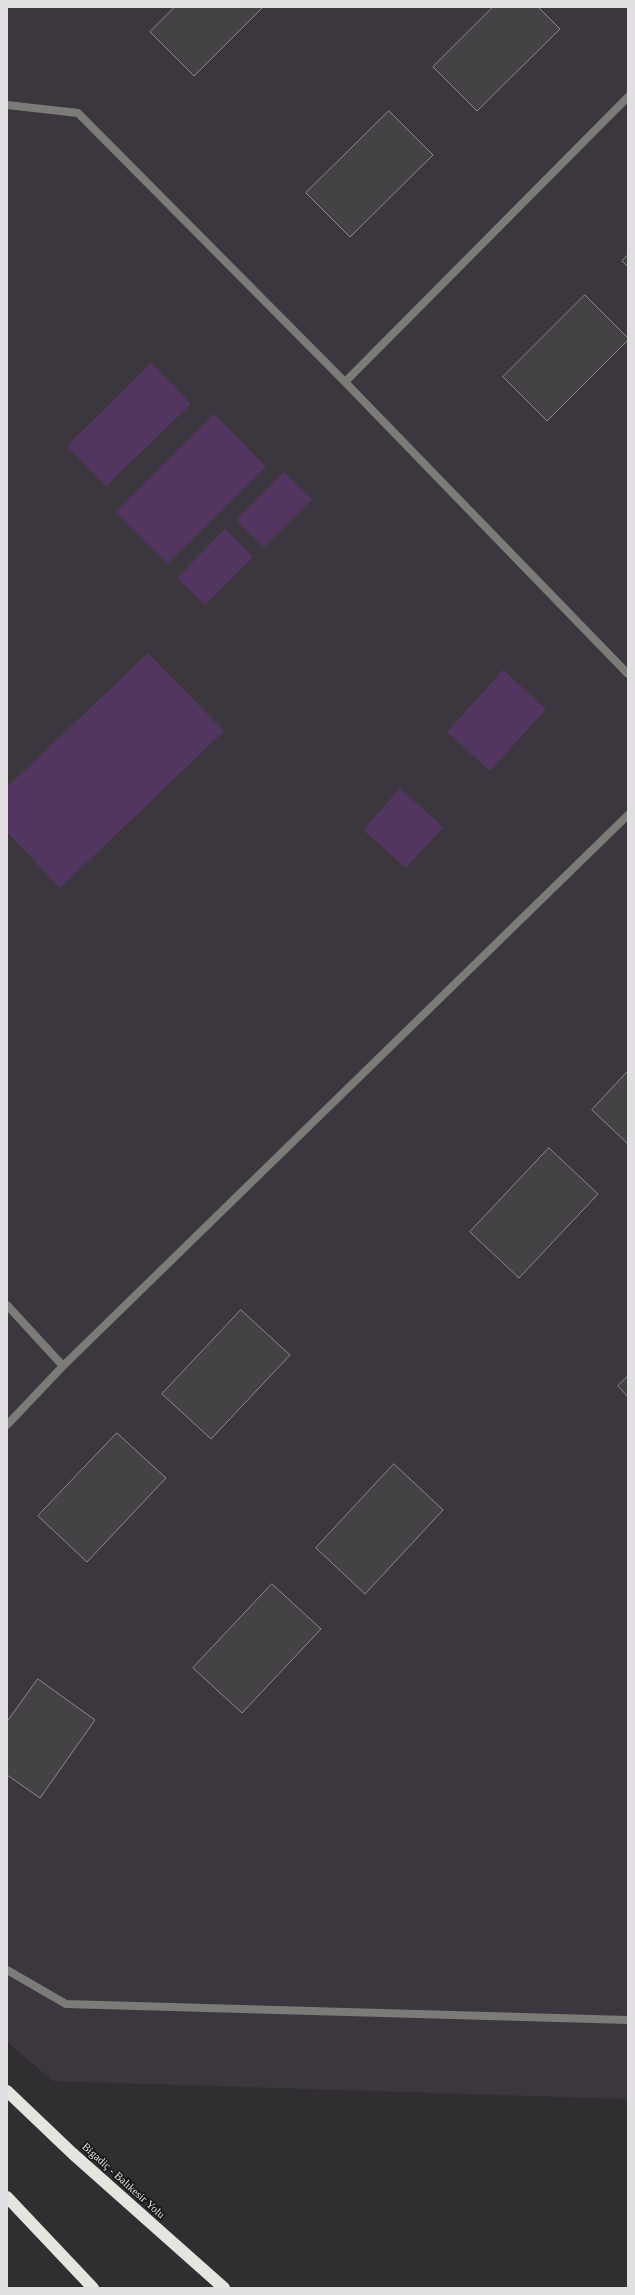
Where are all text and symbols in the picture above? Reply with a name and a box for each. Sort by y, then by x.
street label: Bigadiç - Balıkesir Yolu [79,2140,167,2222]

